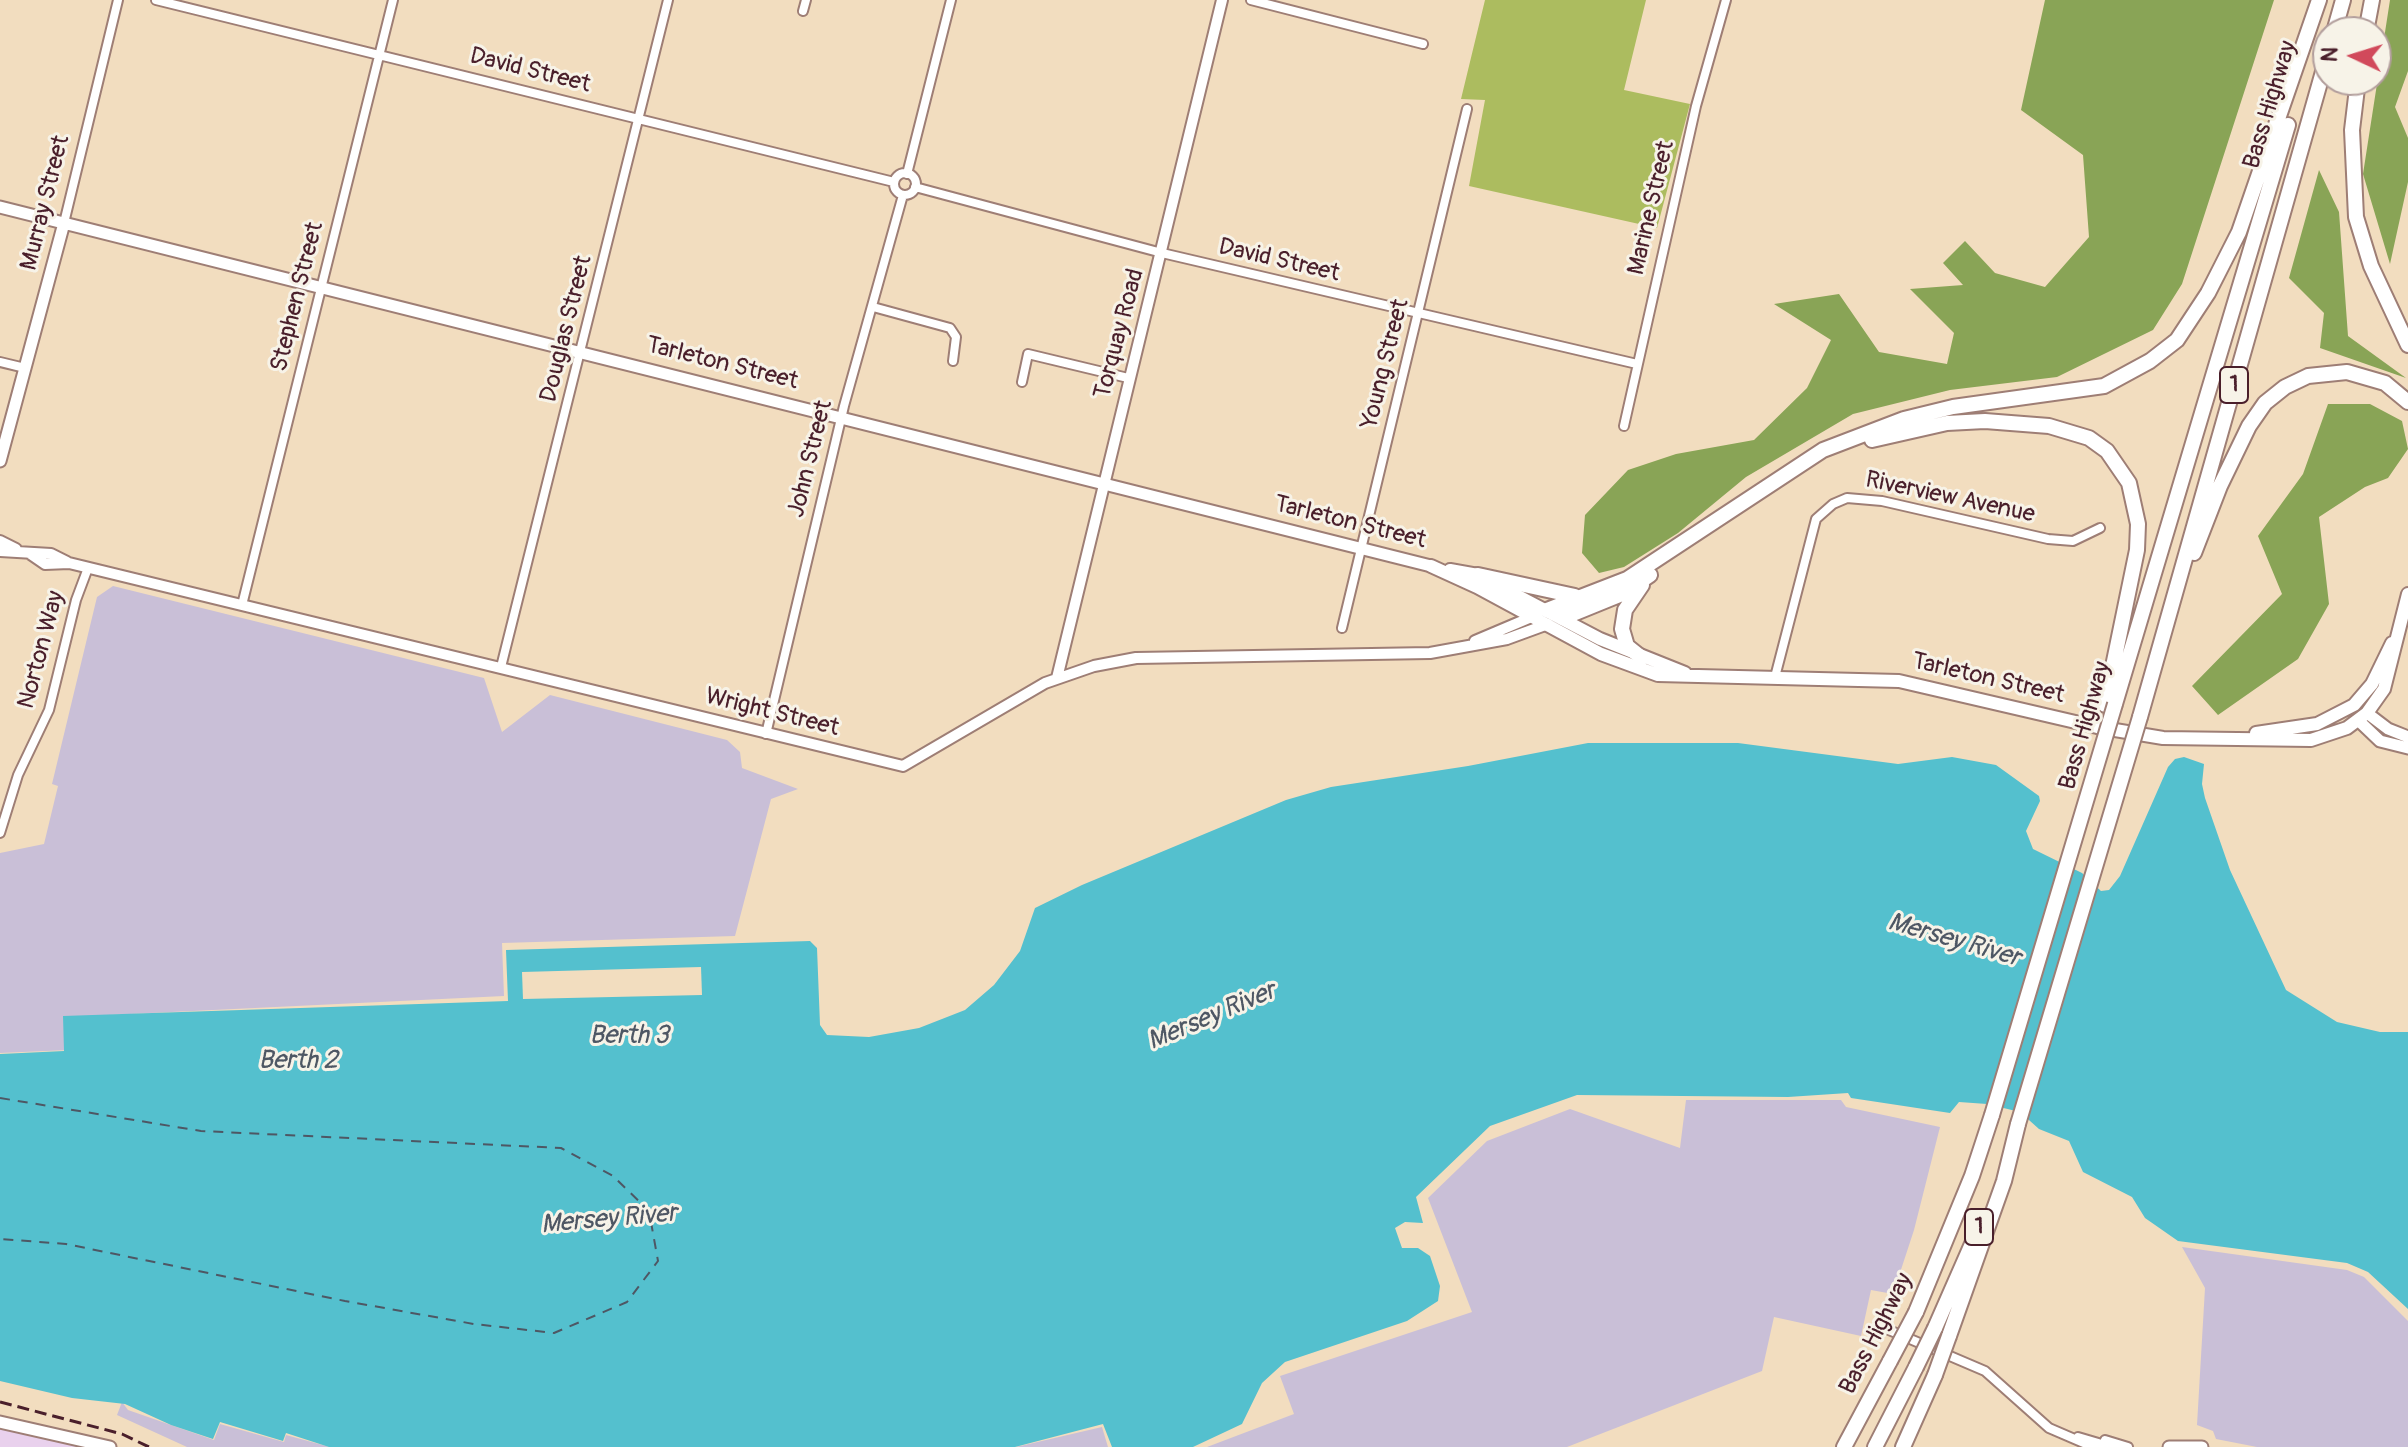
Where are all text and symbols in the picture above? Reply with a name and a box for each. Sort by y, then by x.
north arrow [2312,16,2392,96]
street label: Bass Highway [2238,38,2304,172]
street label: David Street [467,42,593,100]
text: N [2316,46,2345,63]
street label: Murray Street [15,132,77,274]
street label: Marine Street [1623,138,1681,278]
street label: Stephen Street [265,219,331,375]
street label: David Street [1216,233,1342,289]
street label: Douglas Street [535,253,599,405]
street label: Torquay Road [1089,266,1151,402]
street label: Young Street [1356,296,1416,432]
street label: Tarleton Street [643,331,801,397]
road number: 1 [2220,367,2248,403]
street label: John Street [783,398,839,520]
street label: Riverview Avenue [1863,466,2037,530]
street label: Tarleton Street [1271,490,1429,556]
street label: Norton Way [12,588,72,712]
street label: Tarleton Street [1909,647,2067,711]
street label: Bass Highway [2054,659,2118,793]
street label: Wright Street [702,682,842,744]
water label: Mersey River [1884,907,2024,975]
water label: Mersey River [1143,976,1281,1058]
water label: Berth 3 [589,1020,669,1052]
water label: Berth 2 [258,1045,338,1077]
water label: Mersey River [540,1199,678,1241]
road number: 1 [1965,1209,1993,1245]
street label: Bass Highway [1834,1269,1920,1399]

